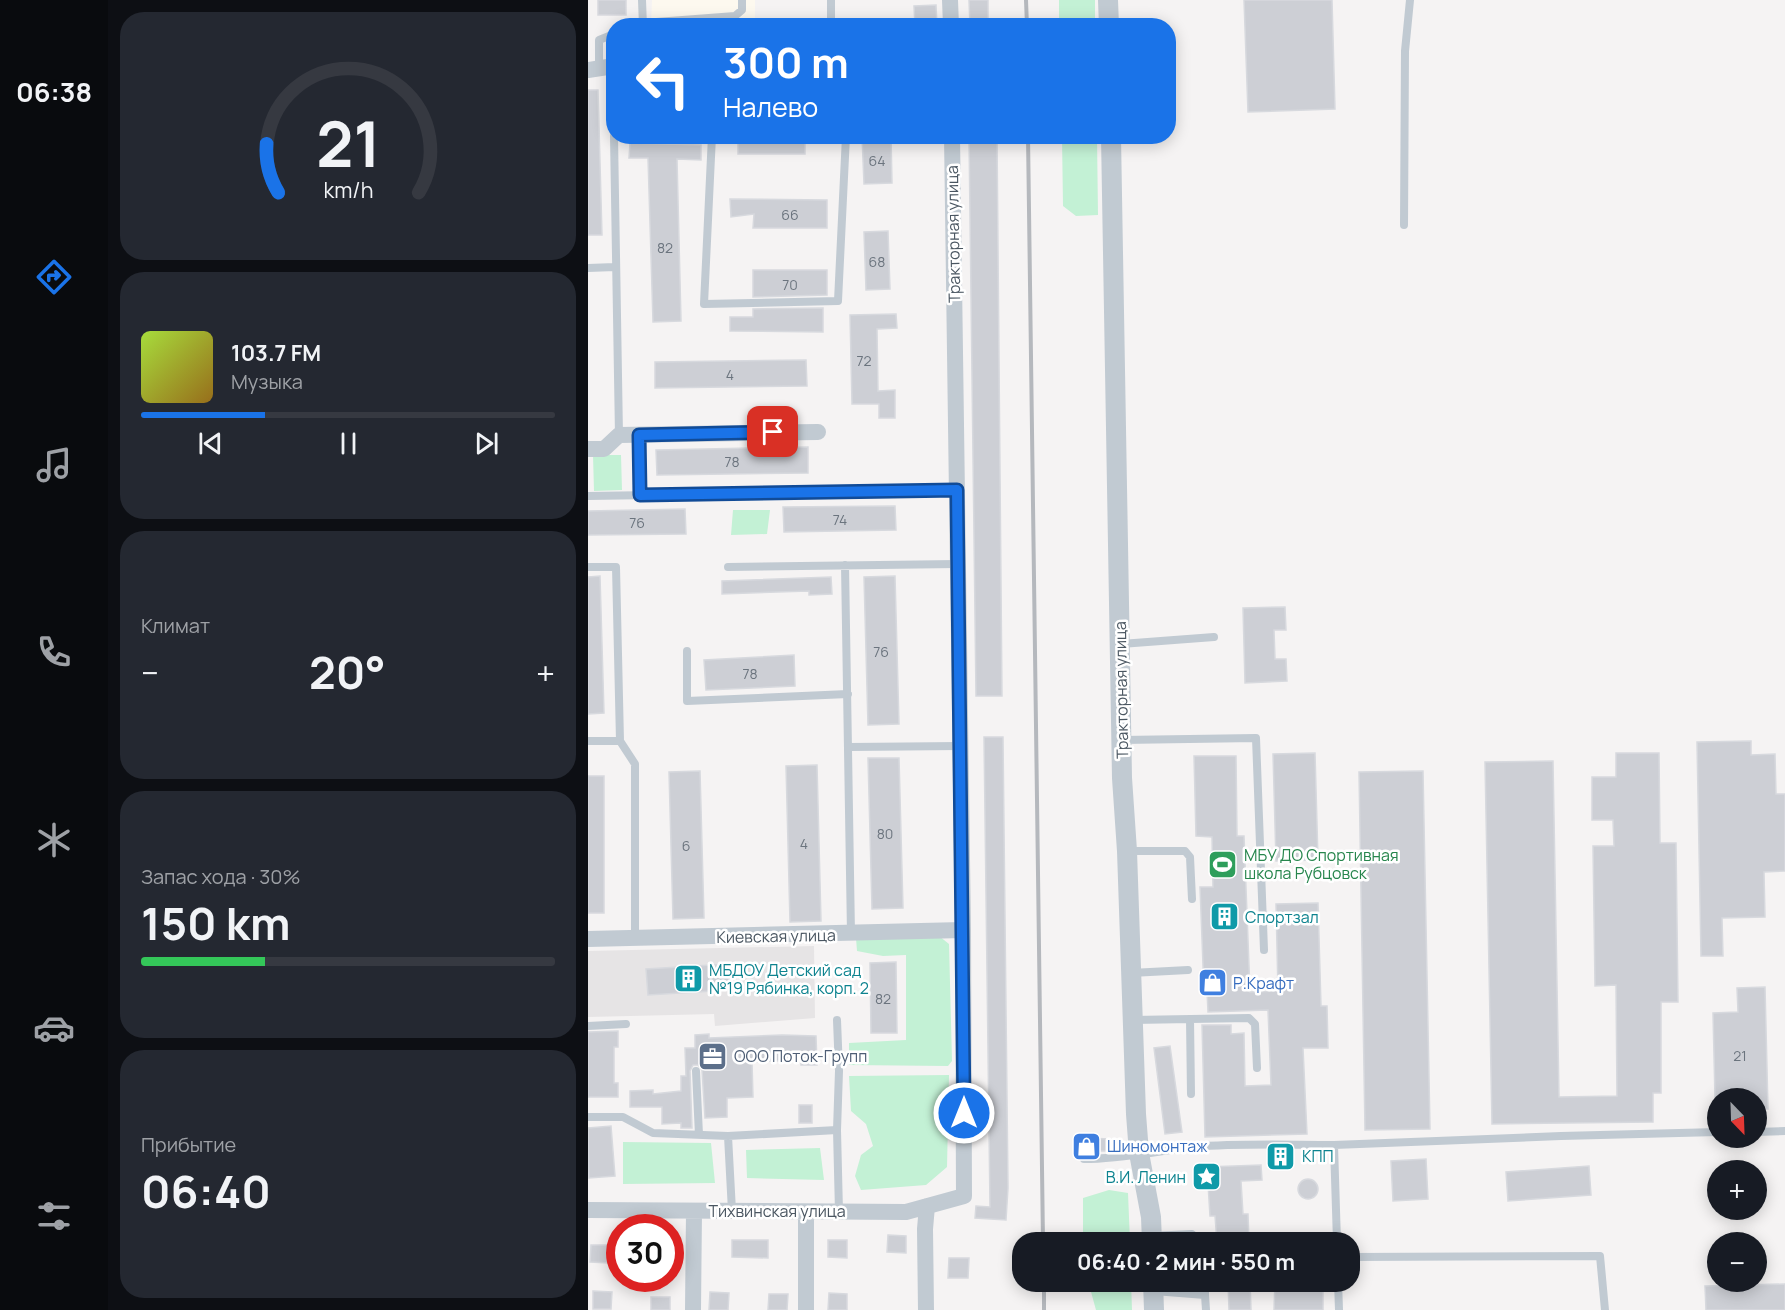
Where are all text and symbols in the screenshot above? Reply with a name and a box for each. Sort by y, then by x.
text: 300 m [723,33,849,91]
icon: left [624,42,702,120]
text: 06:38 [16,73,92,110]
text: Налево [723,88,818,125]
text: 21 [316,100,380,186]
house number: 64 [869,151,885,170]
street label: Тракторная улица [941,165,965,303]
text: km/h [323,175,373,204]
house number: 66 [781,205,799,224]
house number: 82 [657,238,673,257]
house number: 68 [869,252,885,271]
icon: directions [33,256,75,298]
house number: 70 [782,275,798,294]
text: 103.7 FM [231,338,321,368]
house number: 72 [856,351,872,370]
house number: 4 [726,365,734,384]
text: Музыка [231,368,303,395]
pin [747,406,798,457]
icon: arrive [756,415,789,448]
icon: previous [194,427,227,460]
icon: pause [332,427,365,460]
icon: next [470,427,503,460]
icon: music [33,444,75,486]
house number: 78 [724,452,740,471]
house number: 74 [833,510,847,529]
house number: 76 [629,513,645,532]
text: Климат [141,612,210,639]
street label: Тракторная улица [1109,621,1133,759]
icon: phone [33,631,75,673]
text: 20° [309,641,386,703]
house number: 76 [873,642,889,661]
text: − [141,650,159,695]
text: + [536,650,555,695]
house number: 78 [742,664,758,683]
icon: climate [33,819,75,861]
house number: 80 [877,824,893,843]
house number: 4 [800,834,808,853]
house number: 6 [682,836,690,855]
place label: МБУ ДО Спортивная школа Рубцовск [1244,844,1399,884]
sports icon: МБУ ДО Спортивная школа Рубцовск [1207,848,1239,880]
text: Запас хода · 30% [141,863,300,890]
text: 150 km [141,892,290,954]
building icon: Спортзал [1208,901,1240,933]
place label: Спортзал [1245,906,1319,928]
street label: Киевская улица [716,924,836,948]
place label: МБДОУ Детский сад №19 Рябинка, корп. 2 [709,959,869,999]
building icon: МБДОУ Детский сад №19 Рябинка, корп. 2 [672,963,704,995]
shop icon: Р.Крафт [1196,967,1228,999]
place label: Р.Крафт [1233,972,1294,994]
house number: 82 [875,989,891,1008]
icon: car [33,1007,75,1049]
office icon: ООО Поток-Групп [697,1040,729,1072]
place label: ООО Поток-Групп [734,1045,867,1067]
house number: 21 [1733,1046,1747,1065]
position arrow [932,1081,996,1145]
north arrow [1707,1088,1767,1148]
map controls [1707,1088,1767,1292]
shop icon: Шиномонтаж [1070,1130,1102,1162]
text: Прибытие [141,1131,236,1158]
place label: Шиномонтаж [1107,1135,1208,1157]
building icon: КПП [1265,1140,1297,1172]
place label: КПП [1302,1145,1334,1167]
text: 06:40 [141,1160,271,1222]
button: + [1707,1160,1767,1220]
place icon: В.И. Ленин [1191,1161,1223,1193]
place label: В.И. Ленин [1106,1166,1186,1188]
icon: filters [33,1195,75,1237]
street label: Тихвинская улица [708,1200,846,1222]
speed limit sign: 30 [606,1214,684,1292]
button: − [1707,1232,1767,1292]
text: 06:40 · 2 мин · 550 m [1077,1247,1295,1277]

